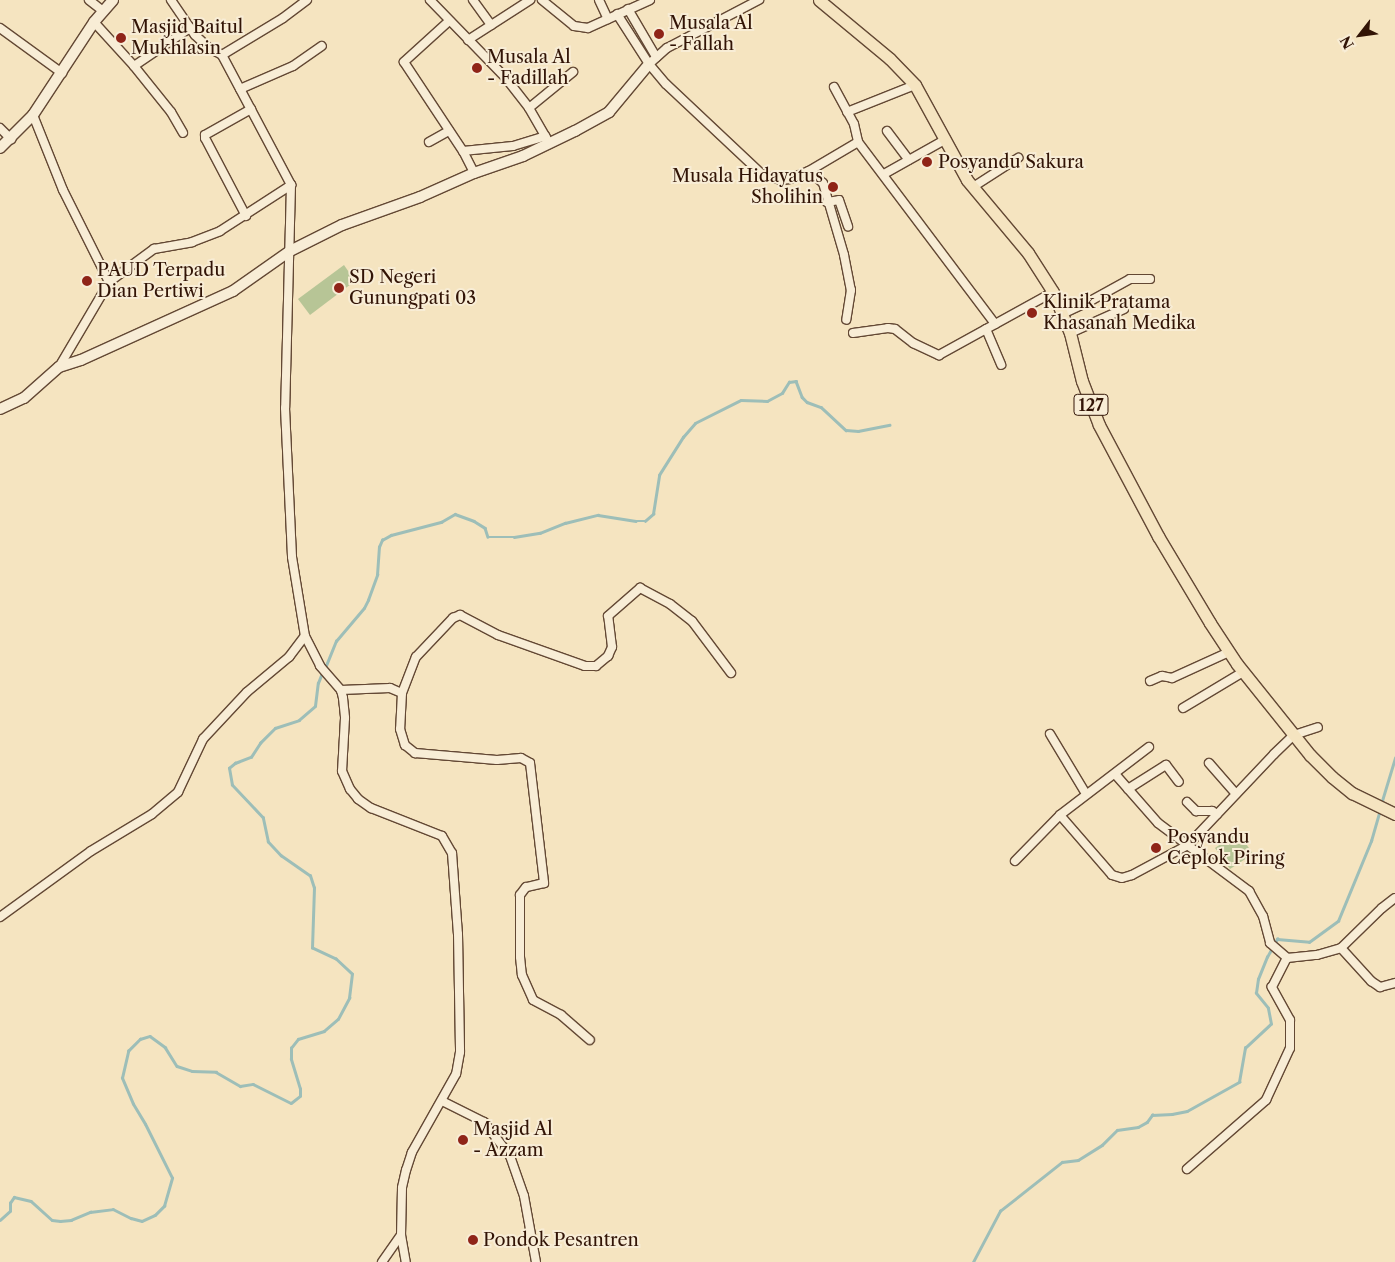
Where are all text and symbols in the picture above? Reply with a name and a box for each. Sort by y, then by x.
north arrow [1335,10,1385,60]
place label: Musala Al - Fallah [669,13,754,56]
place label: Masjid Baitul Mukhlasin [131,17,243,59]
marker: Musala Al - Fallah [653,28,665,40]
marker: Masjid Baitul Mukhlasin [115,32,127,44]
text: N [1336,33,1358,52]
place label: Musala Al - Fadillah [487,47,572,90]
marker: Musala Al - Fadillah [471,62,483,74]
place label: Posyandu Sakura [938,151,1084,173]
marker: Posyandu Sakura [920,155,934,169]
place label: Musala Hidayatus Sholihin [672,166,823,208]
marker: Musala Hidayatus Sholihin [827,181,839,193]
place label: PAUD Terpadu Dian Pertiwi [97,260,226,302]
place label: SD Negeri Gunungpati 03 [349,267,476,310]
marker: PAUD Terpadu Dian Pertiwi [81,275,93,287]
marker: SD Negeri Gunungpati 03 [333,282,345,294]
place label: Klinik Pratama Khasanah Medika [1043,292,1196,334]
marker: Klinik Pratama Khasanah Medika [1025,306,1039,320]
road number: 127 [1074,392,1108,418]
place label: Posyandu Ceplok Piring [1167,827,1285,870]
marker: Posyandu Ceplok Piring [1149,841,1163,855]
place label: Masjid Al - Azzam [473,1119,553,1162]
marker: Masjid Al - Azzam [457,1134,469,1146]
place label: Pondok Pesantren [483,1229,639,1251]
marker: Pondok Pesantren [467,1234,479,1246]

